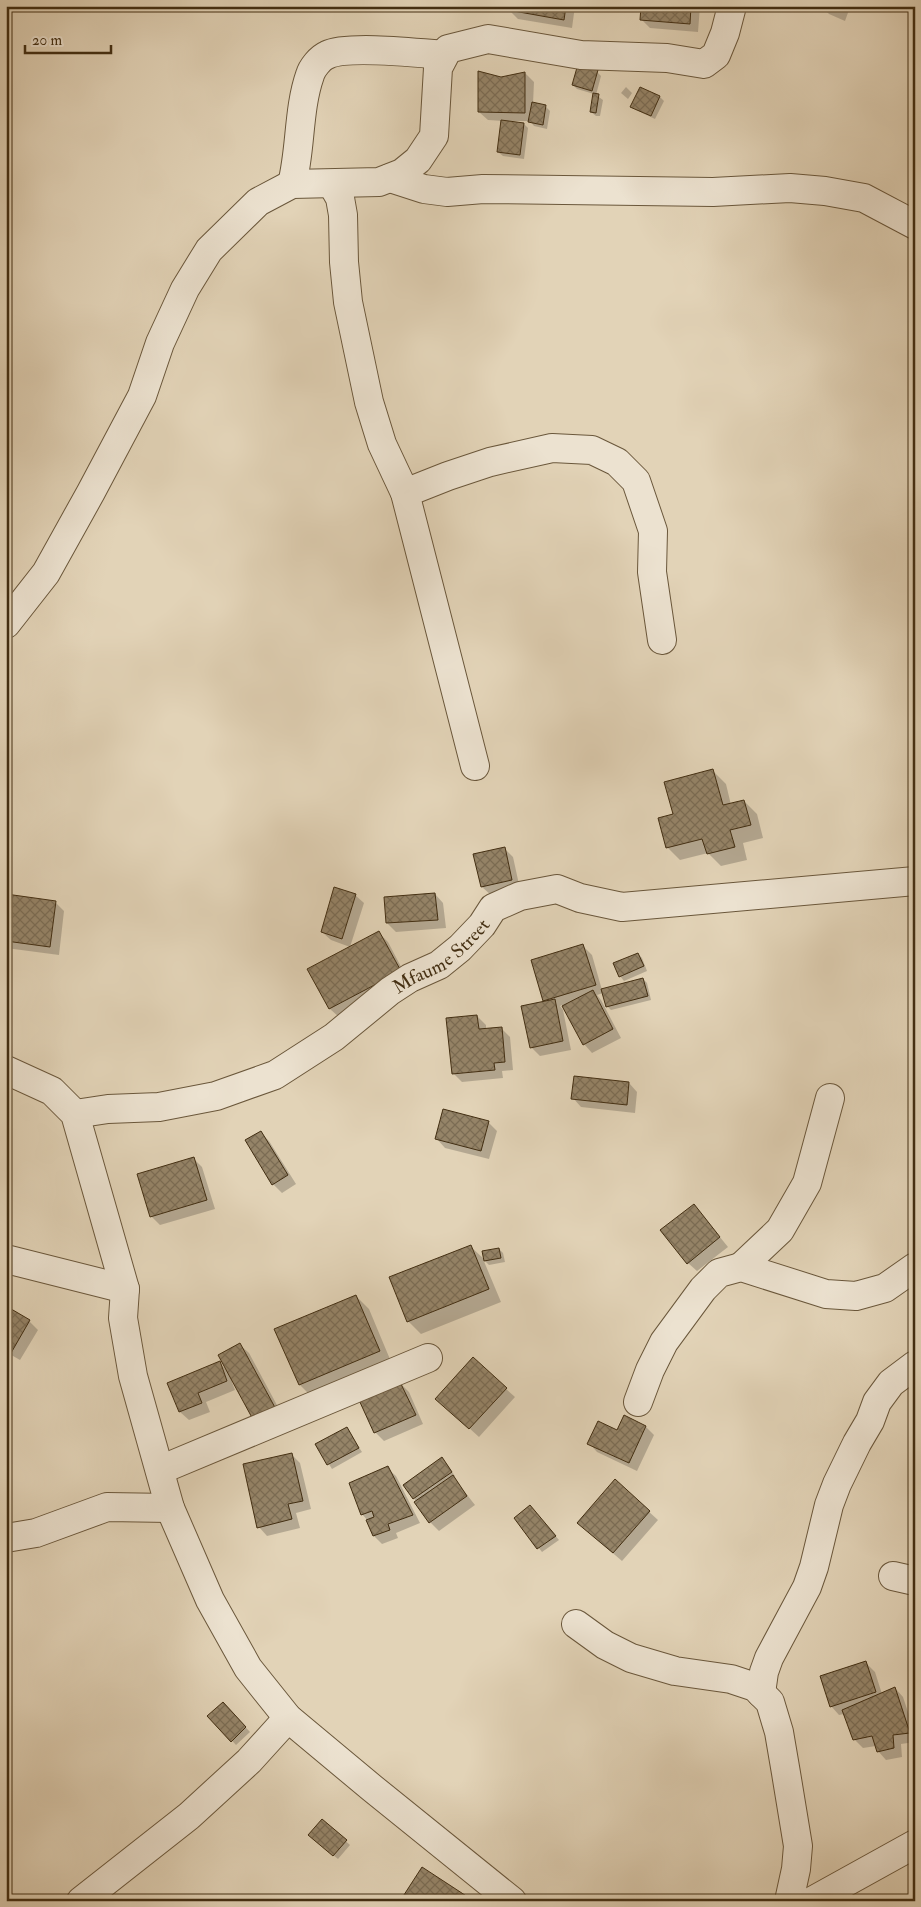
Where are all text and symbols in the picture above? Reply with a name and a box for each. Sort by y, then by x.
scale bar [25,22,111,54]
text: 20 m [32,31,62,50]
street label: Mfaume Street [388,915,496,999]

